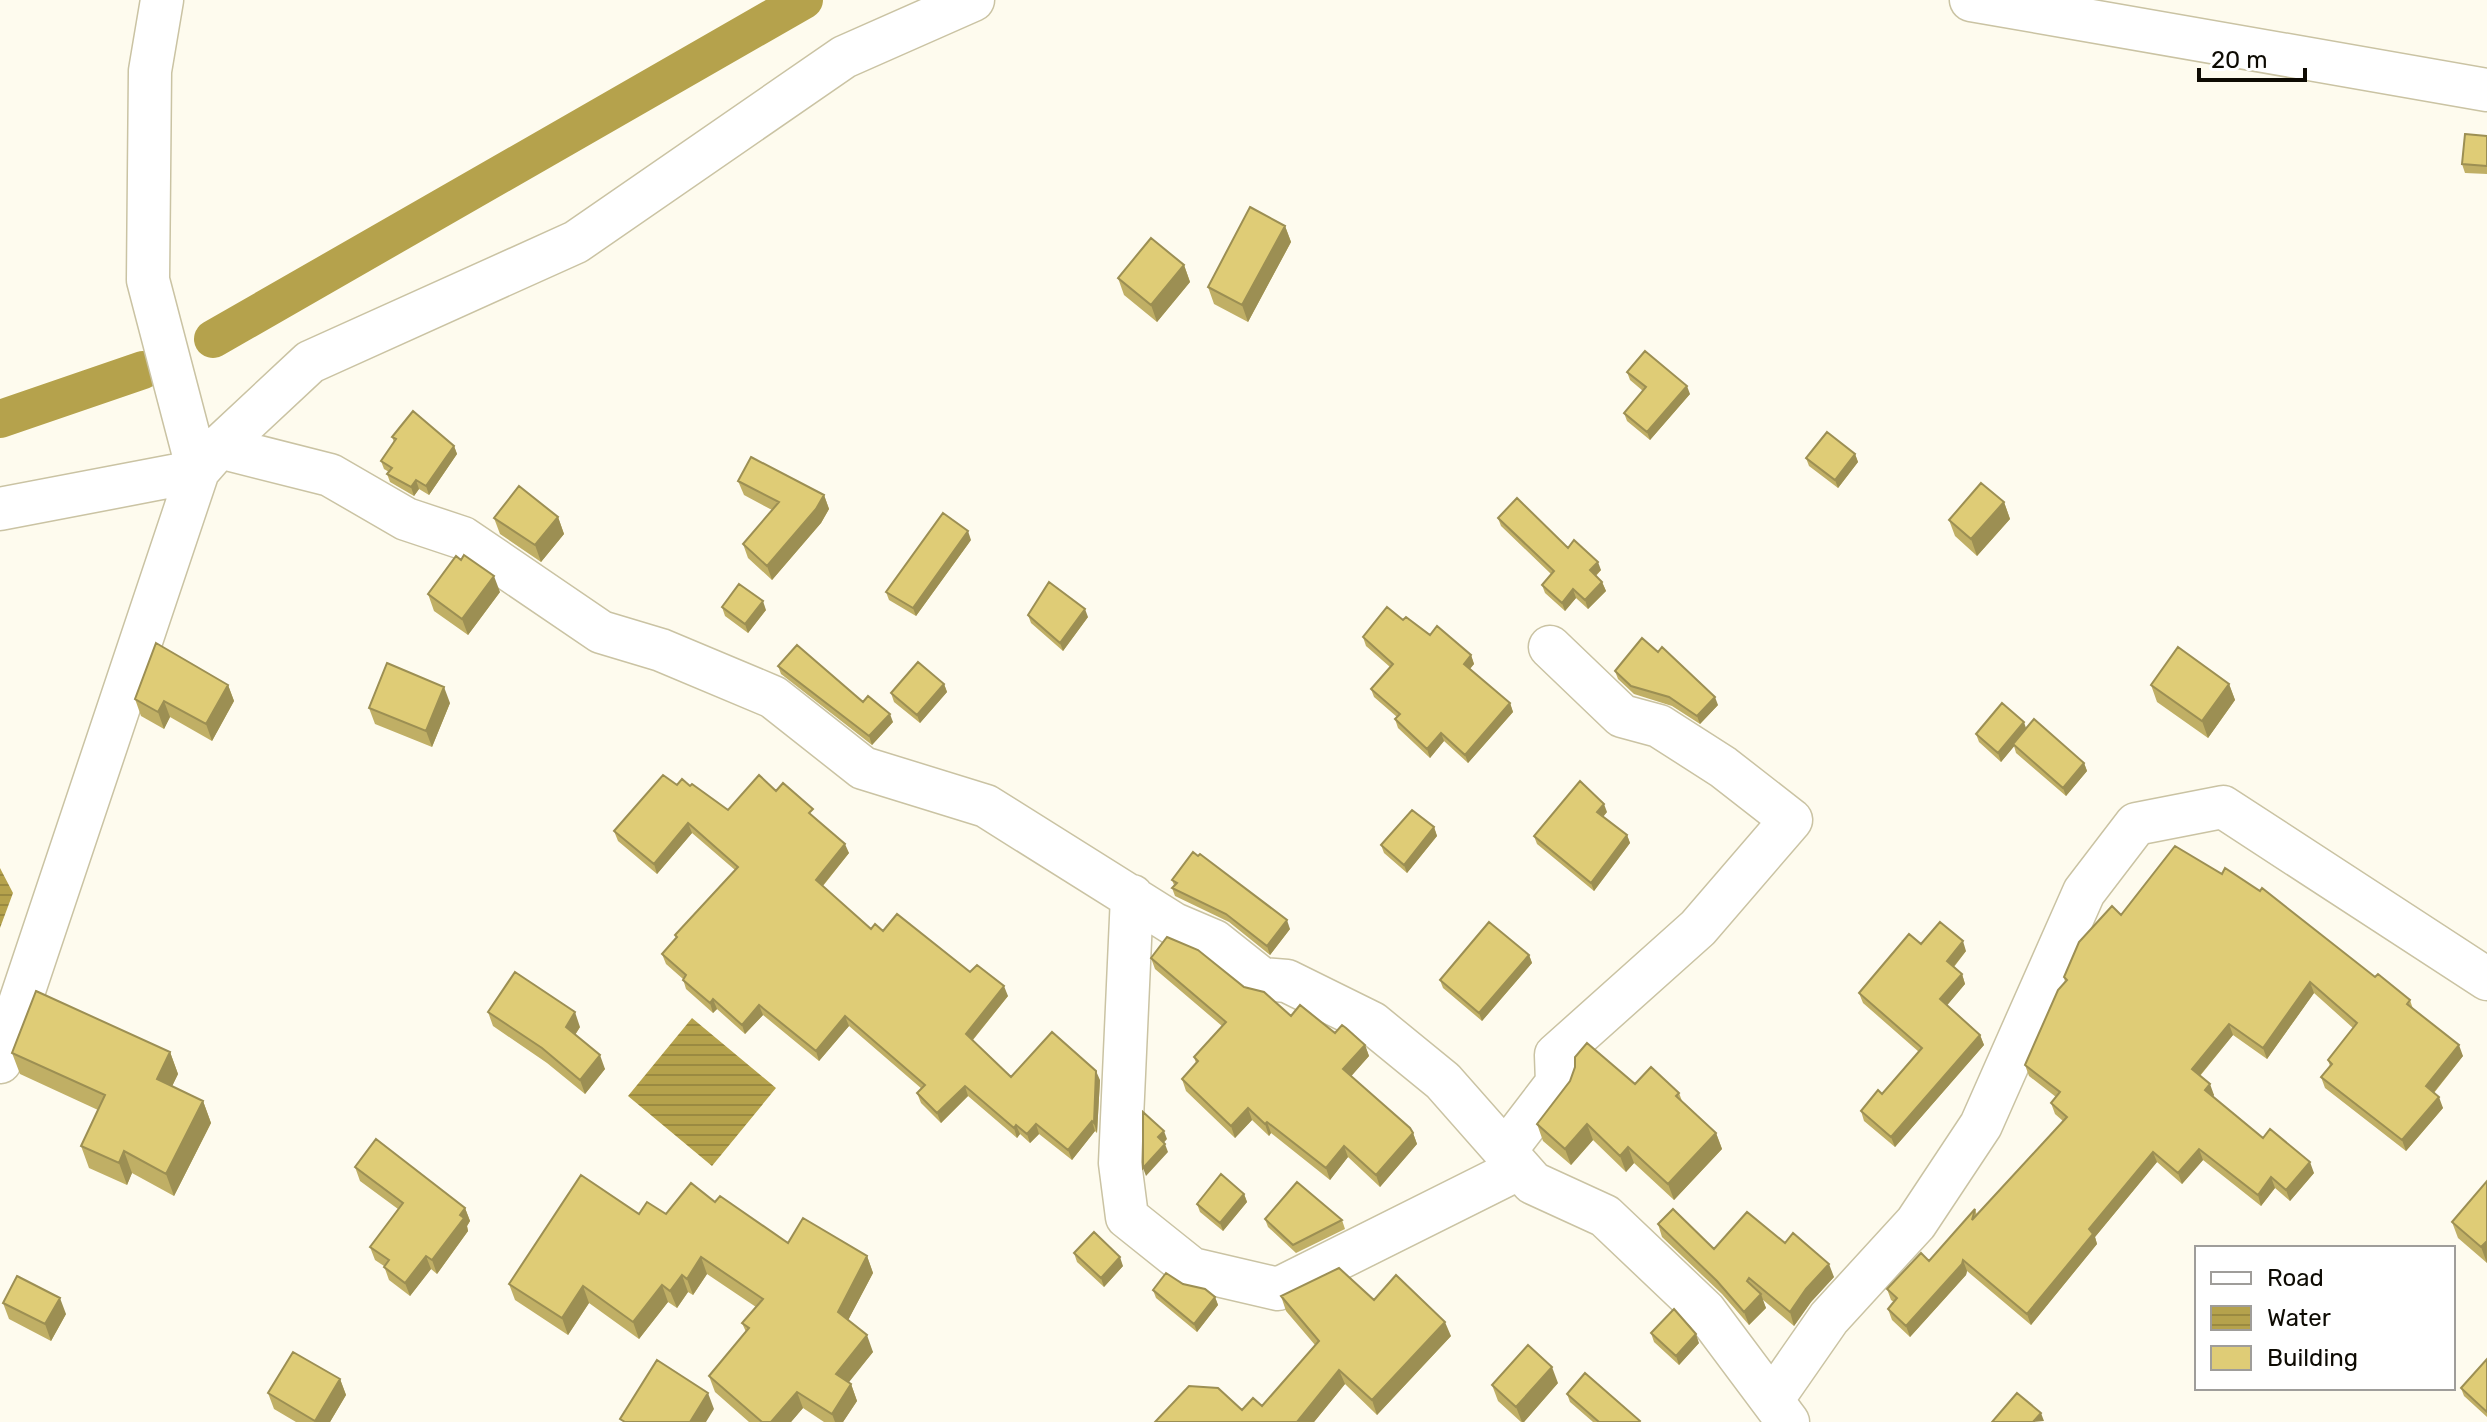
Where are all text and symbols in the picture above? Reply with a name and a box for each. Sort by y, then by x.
scale bar [2199,32,2305,82]
text: 20 m [2211,46,2268,74]
legend [2195,1246,2455,1390]
text: Road [2267,1264,2324,1292]
text: Water [2267,1304,2331,1332]
text: Building [2267,1344,2358,1372]

